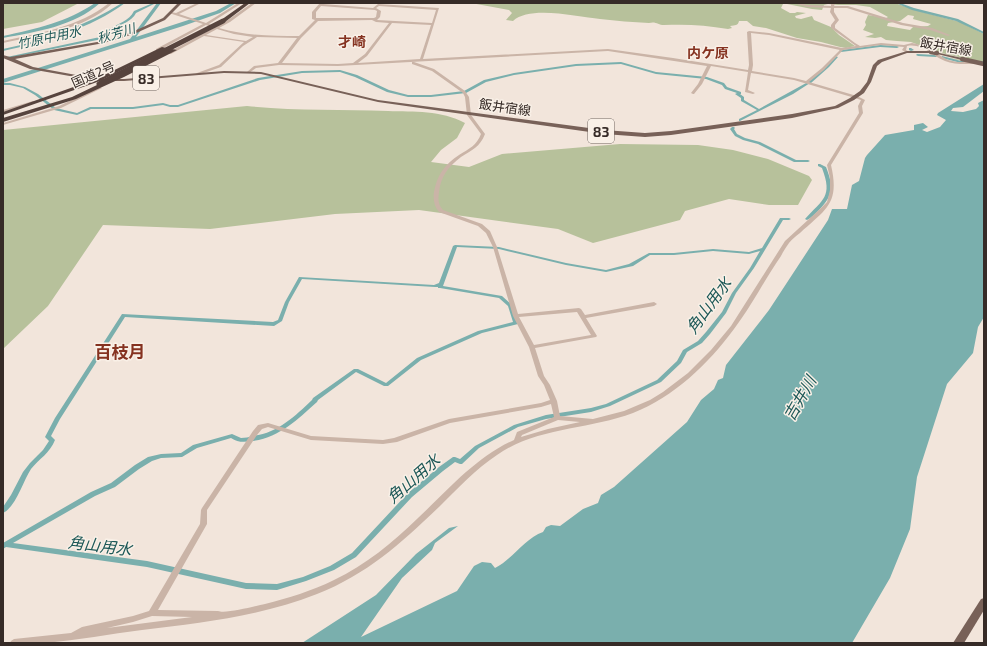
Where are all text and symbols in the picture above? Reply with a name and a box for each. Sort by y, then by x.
water label: 秋芳川 [95,19,139,46]
water label: 竹原中用水 [16,22,84,52]
district label: 才崎 [338,33,366,50]
street label: 飯井宿線 [919,34,973,58]
district label: 内ケ原 [687,44,729,61]
street label: 国道2号 [69,57,117,91]
road number: 83 [133,66,159,90]
street label: 飯井宿線 [478,95,532,119]
road number: 83 [588,119,614,143]
water label: 角山用水 [682,272,736,336]
district label: 百枝月 [95,341,146,361]
water label: 吉井川 [779,371,820,424]
water label: 角山用水 [383,449,445,506]
water label: 角山用水 [67,532,135,559]

